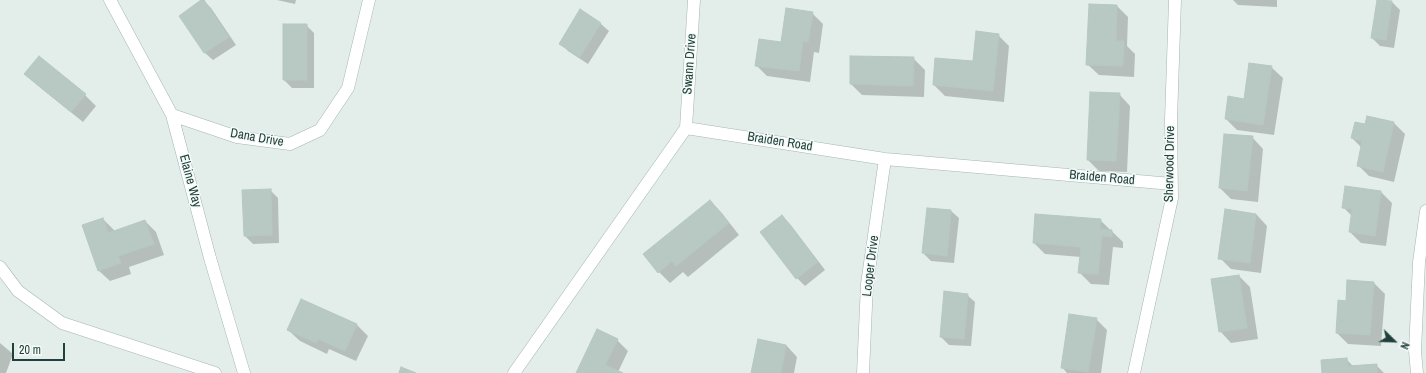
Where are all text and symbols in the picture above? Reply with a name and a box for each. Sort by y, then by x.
street label: Swann Drive [680,33,700,95]
street label: Dana Drive [229,126,285,150]
street label: Sherwood Drive [1162,126,1178,202]
street label: Braiden Road [746,129,814,155]
street label: Elaine Way [175,153,205,209]
street label: Braiden Road [1069,167,1135,189]
street label: Looper Drive [860,234,882,298]
north arrow [1374,321,1414,361]
scale bar [14,335,67,361]
text: N [1397,340,1413,351]
text: 20 m [19,342,41,358]

